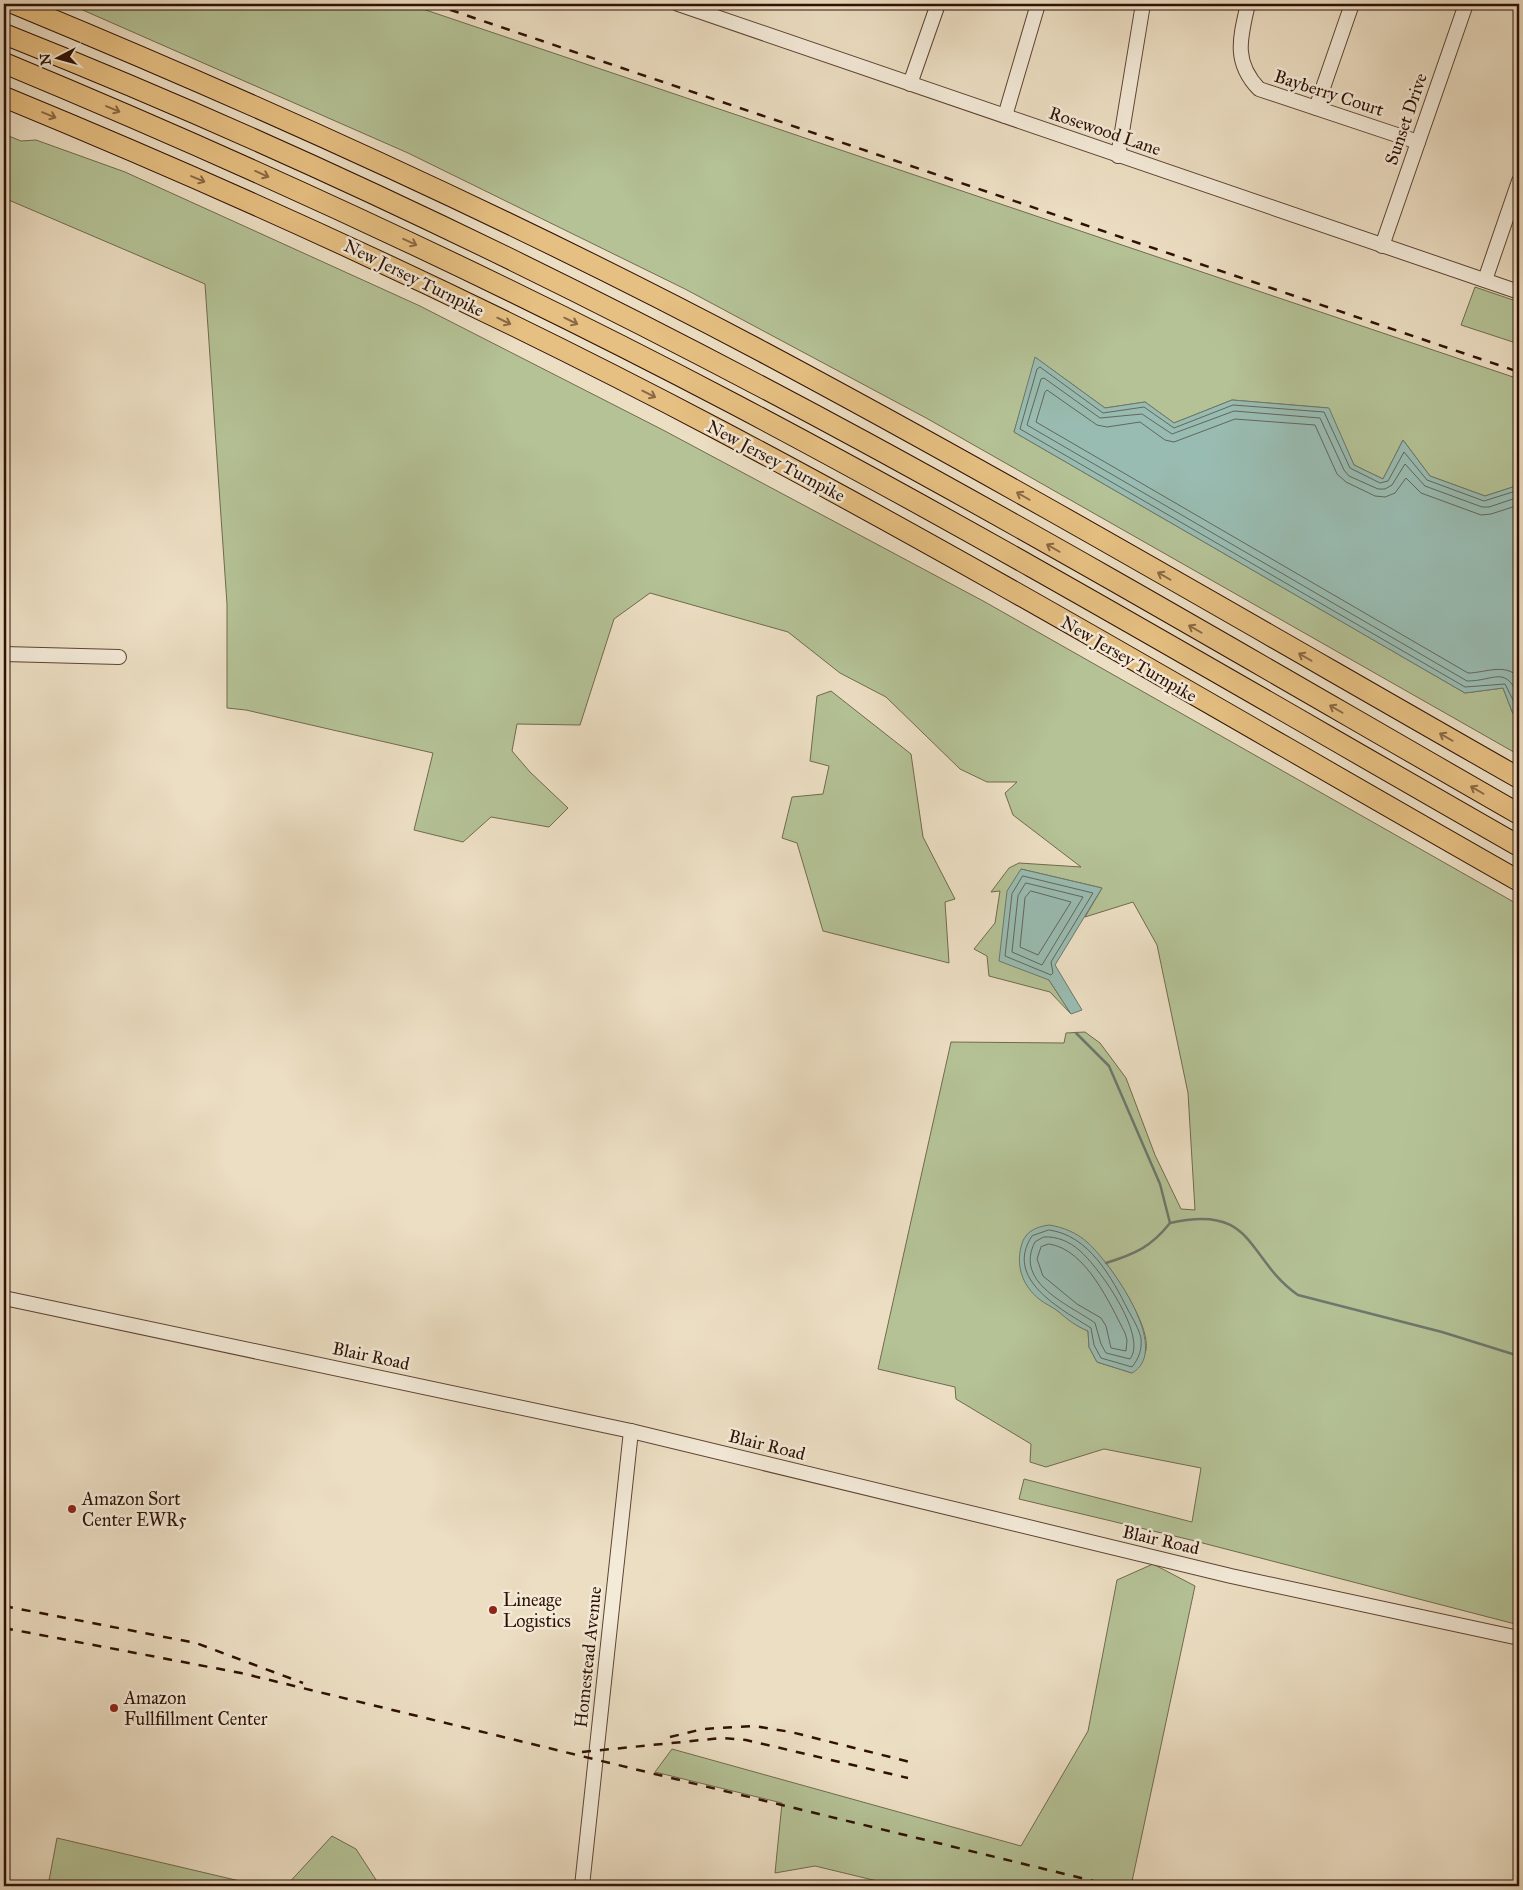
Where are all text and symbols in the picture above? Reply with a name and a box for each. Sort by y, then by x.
north arrow [32,32,82,82]
text: N [36,52,55,66]
street label: Bayberry Court [1271,65,1387,121]
street label: Sunset Drive [1380,70,1432,168]
street label: Rosewood Lane [1046,102,1164,160]
one-way arrow [105,104,120,114]
one-way arrow [41,111,56,121]
one-way arrow [254,169,269,179]
one-way arrow [190,175,205,185]
street label: New Jersey Turnpike [340,234,488,322]
one-way arrow [402,238,417,247]
one-way arrow [564,316,579,326]
one-way arrow [496,317,511,327]
one-way arrow [642,389,657,399]
street label: New Jersey Turnpike [703,415,849,508]
one-way arrow [1016,490,1030,500]
one-way arrow [1047,543,1061,553]
one-way arrow [1157,571,1172,580]
street label: New Jersey Turnpike [1057,611,1201,708]
one-way arrow [1188,623,1202,633]
one-way arrow [1299,651,1313,661]
one-way arrow [1329,704,1343,714]
one-way arrow [1439,732,1454,742]
one-way arrow [1470,784,1484,794]
street label: Blair Road [330,1337,412,1375]
street label: Blair Road [726,1425,808,1465]
place label: Amazon Sort Center EWR5 [81,1488,187,1531]
marker: Amazon Sort Center EWR5 [66,1503,78,1515]
street label: Blair Road [1120,1520,1202,1560]
street label: Homestead Avenue [570,1585,606,1729]
place label: Lineage Logistics [503,1589,571,1633]
marker: Lineage Logistics [487,1604,499,1616]
place label: Amazon Fullfillment Center [123,1687,268,1730]
marker: Amazon Fullfillment Center [108,1702,120,1714]

